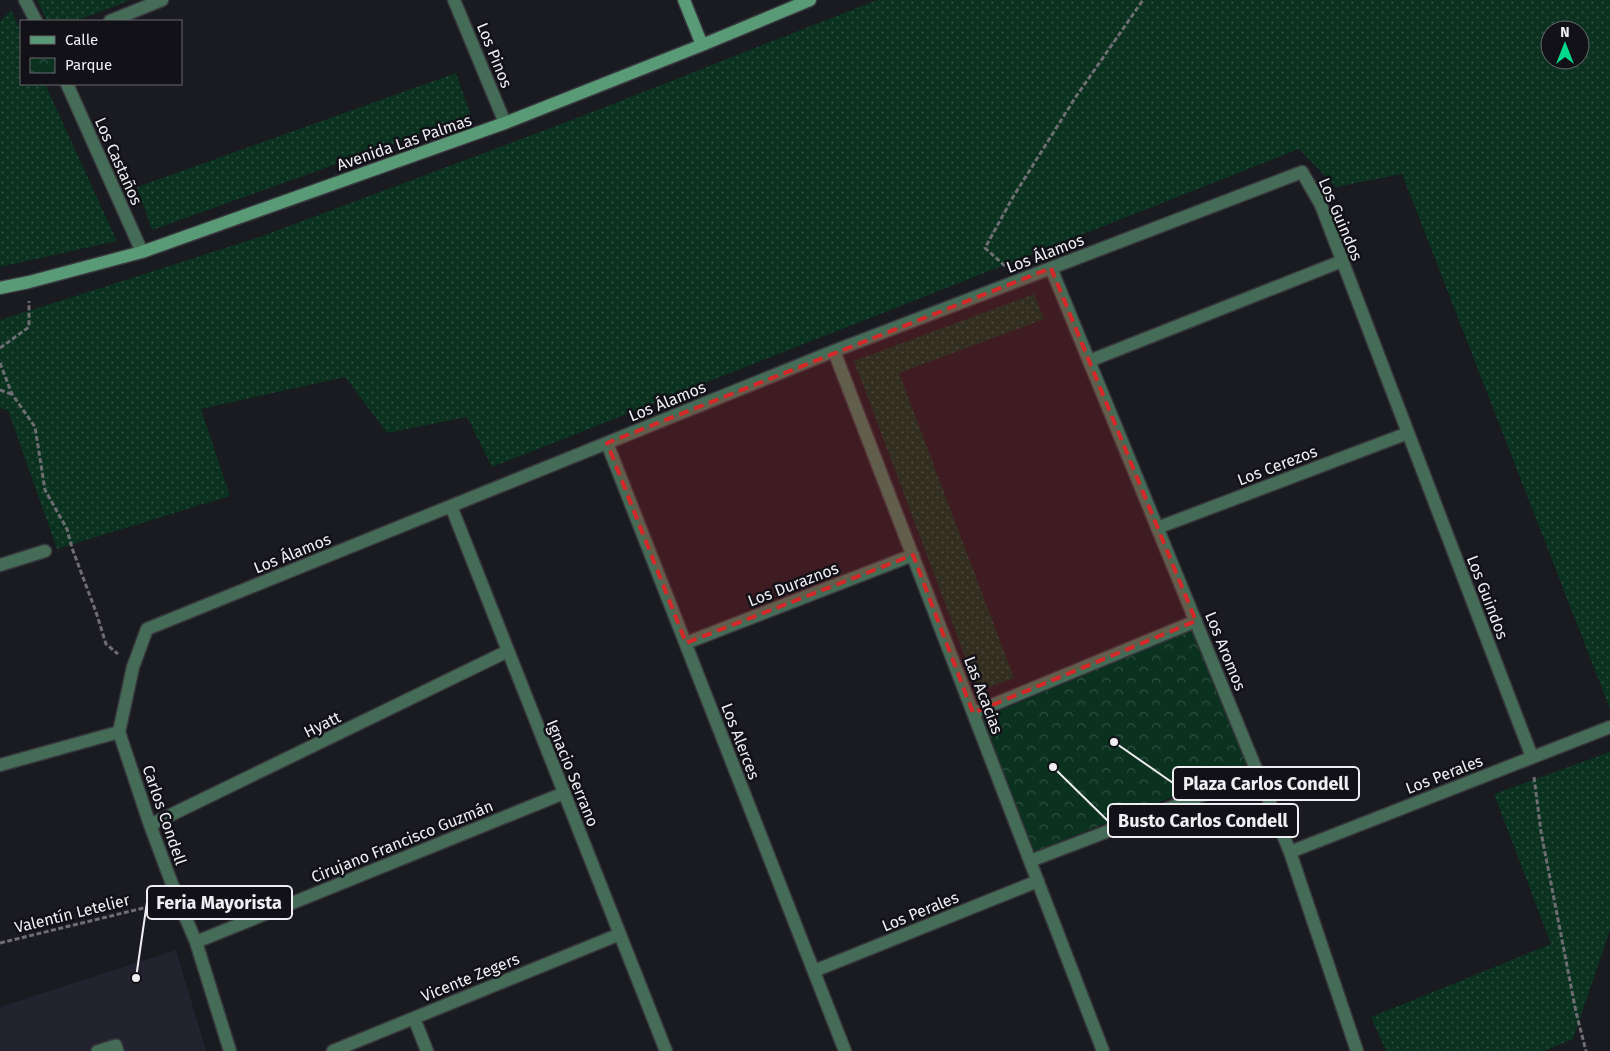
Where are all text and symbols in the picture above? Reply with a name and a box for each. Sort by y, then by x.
legend [20,20,182,85]
street label: Los Pinos [473,20,516,91]
north arrow [1540,20,1590,70]
text: N [1560,24,1570,41]
text: Calle [65,31,98,49]
text: Parque [65,56,112,74]
street label: Avenida Las Palmas [334,110,474,174]
street label: Los Castaños [91,114,146,208]
street label: Los Guindos [1315,175,1367,264]
street label: Los Álamos [1003,229,1087,277]
street label: Los Álamos [625,376,709,426]
street label: Los Cerezos [1235,442,1320,489]
street label: Los Álamos [250,528,334,578]
street label: Los Guindos [1463,553,1512,642]
street label: Los Duraznos [745,558,841,610]
street label: Los Aromos [1201,609,1250,693]
street label: Las Acacias [960,654,1007,737]
street label: Los Alerces [717,700,764,782]
street label: Hyatt [301,707,344,741]
street label: Ignacio Serrano [542,717,603,829]
street label: Los Perales [1403,751,1485,798]
street label: Carlos Condell [139,763,191,868]
callout: Plaza Carlos Condell [1173,767,1359,800]
text: Plaza Carlos Condell [1183,773,1350,795]
street label: Cirujano Francisco Guzmán [308,796,496,887]
callout: Busto Carlos Condell [1108,804,1298,837]
text: Busto Carlos Condell [1118,810,1289,832]
callout: Feria Mayorista [147,886,292,919]
street label: Los Perales [879,887,961,935]
street label: Valentín Letelier [13,890,132,937]
text: Feria Mayorista [156,892,282,914]
street label: Vicente Zegers [418,949,522,1006]

